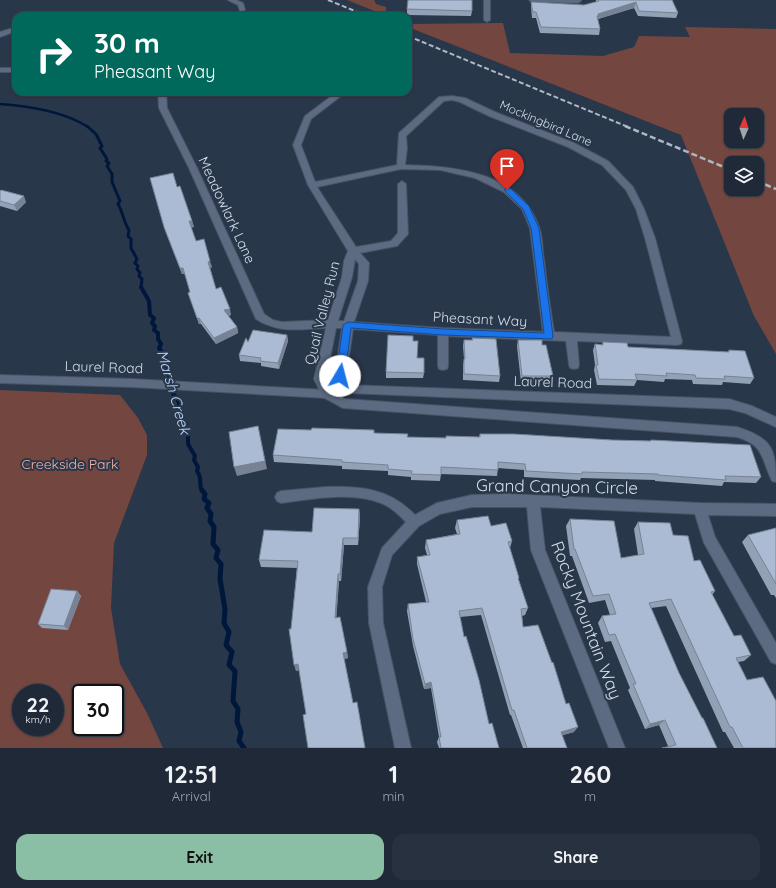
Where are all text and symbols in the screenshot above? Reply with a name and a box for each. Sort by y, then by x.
text: 30 m [94,25,160,60]
icon: right [28,28,80,80]
text: Pheasant Way [94,60,215,83]
street label: Mockingbird Lane [498,97,595,149]
north arrow [724,108,764,148]
map controls [724,108,764,196]
pin [490,149,524,190]
street label: Meadowlark Lane [194,154,260,266]
icon: arrive [496,155,518,177]
button: layers [724,156,764,196]
street label: Quail Valley Run [300,259,344,367]
street label: Pheasant Way [432,308,528,330]
water label: Marsh Creek [153,347,196,438]
position arrow [319,355,361,397]
street label: Laurel Road [64,357,144,377]
street label: Laurel Road [513,372,593,392]
park label: Creekside Park [22,455,118,473]
street label: Grand Canyon Circle [476,474,638,498]
street label: Rocky Mountain Way [547,538,627,702]
speed limit sign: 30 [72,684,124,736]
text: 22 [27,692,49,717]
text: km/h [25,713,51,726]
text: 12:51 [165,759,218,789]
text: 1 [389,759,398,789]
text: 260 [569,759,611,789]
text: Arrival [172,788,211,804]
text: min [382,788,405,804]
text: m [584,788,596,804]
button: Exit [16,834,384,880]
button: Share [392,834,760,880]

